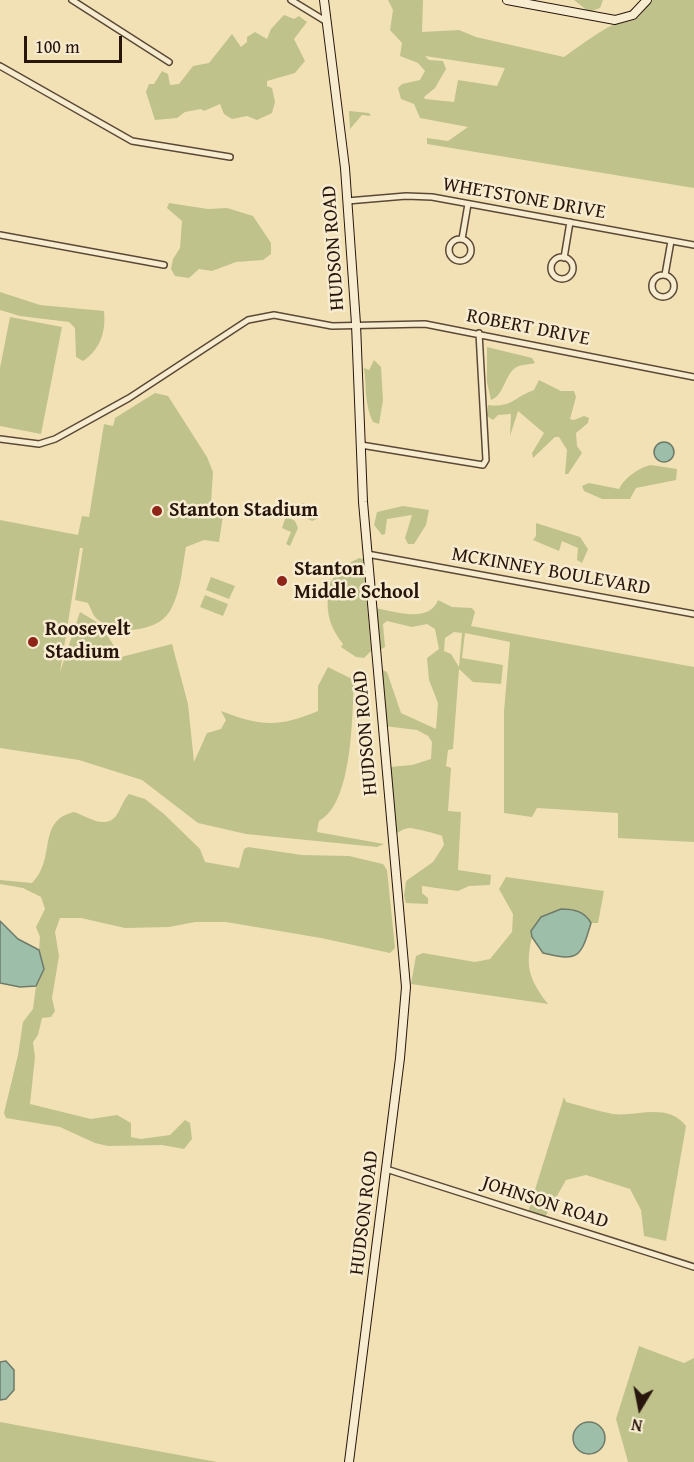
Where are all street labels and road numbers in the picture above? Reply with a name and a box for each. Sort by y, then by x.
street label: WHETSTONE DRIVE [440,173,608,225]
street label: HUDSON ROAD [318,185,350,311]
street label: ROBERT DRIVE [464,304,592,352]
street label: MCKINNEY BOULEVARD [450,543,652,601]
street label: HUDSON ROAD [349,670,383,796]
street label: HUDSON ROAD [345,1149,385,1277]
street label: JOHNSON ROAD [479,1171,611,1235]

